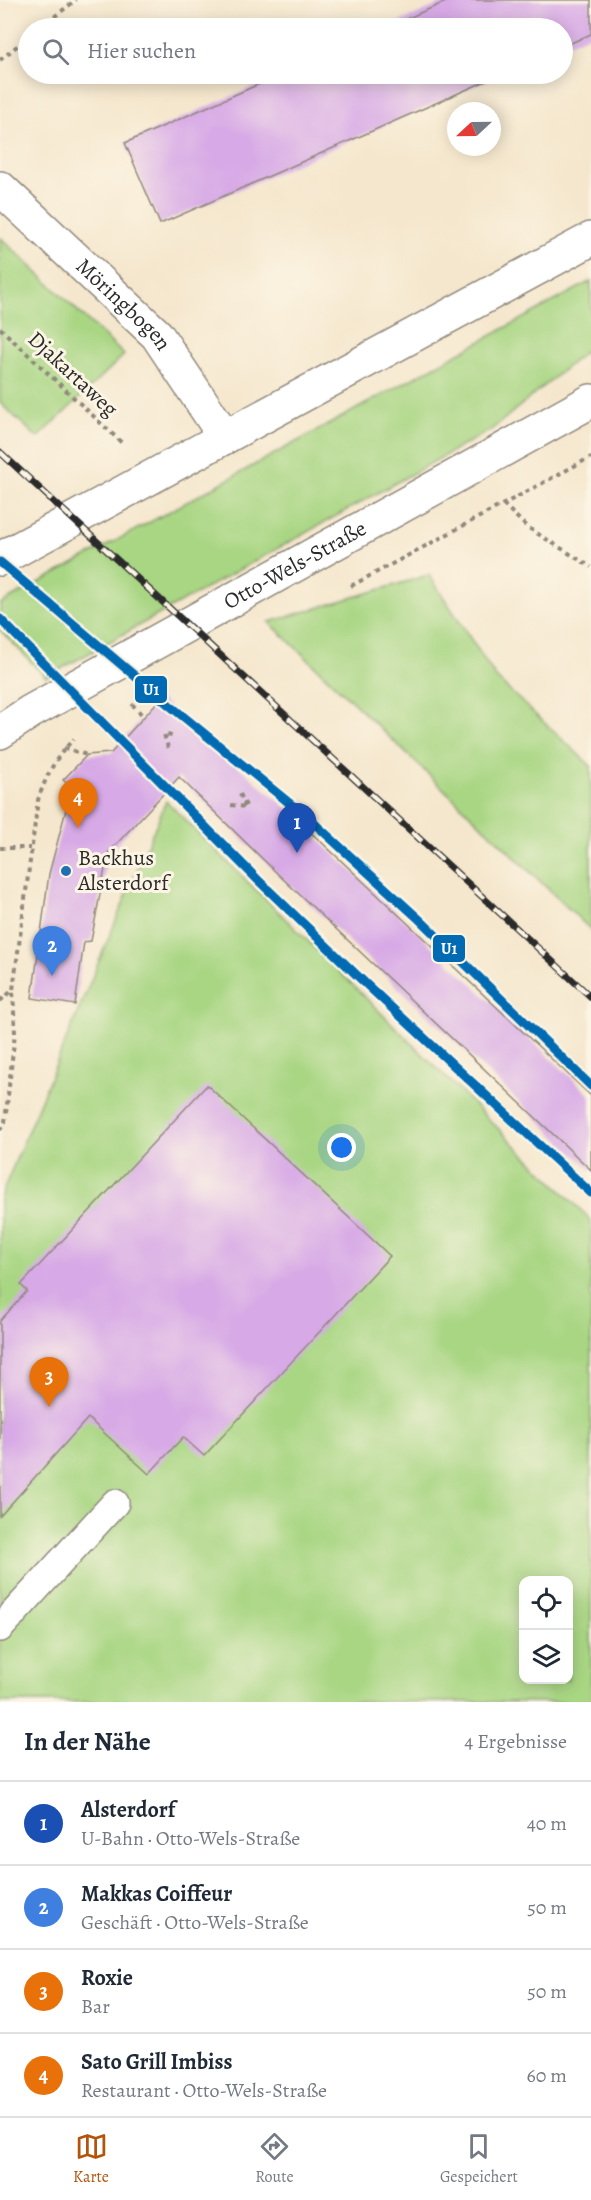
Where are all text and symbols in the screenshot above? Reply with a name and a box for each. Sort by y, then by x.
search box [18,18,573,84]
icon: search [39,35,72,68]
text: Hier suchen [87,36,196,66]
north arrow [447,102,501,156]
street label: Möringbogen [69,252,178,357]
street label: Djakartaweg [21,324,125,424]
street label: Otto-Wels-Straße [218,513,372,617]
line badge: U1 [134,675,168,704]
text: U1 [143,679,159,701]
pin: 4 [58,778,98,828]
pin: 1 [278,804,316,853]
place label: Backhus Alsterdorf [77,843,171,898]
marker: Backhus Alsterdorf [59,864,73,878]
pin: 2 [32,926,72,976]
line badge: U1 [432,934,466,963]
text: U1 [441,938,457,960]
your location [327,1133,356,1162]
pin: 3 [29,1358,68,1407]
map controls [519,1576,573,1684]
button: locate [519,1576,573,1630]
button: layers [519,1630,573,1684]
text: In der Nähe [24,1724,151,1759]
text: 4 Ergebnisse [464,1728,567,1755]
text: Alsterdorf [81,1795,175,1825]
text: 1 [40,1810,47,1837]
text: 40 m [527,1810,567,1837]
text: U-Bahn · Otto-Wels-Straße [81,1825,300,1852]
text: Makkas Coiffeur [81,1879,232,1909]
text: 2 [39,1894,48,1921]
text: 50 m [527,1894,567,1921]
text: Geschäft · Otto-Wels-Straße [81,1909,309,1936]
text: Roxie [81,1963,133,1993]
text: 3 [39,1978,48,2005]
text: 50 m [527,1978,567,2005]
text: Bar [81,1993,110,2020]
text: Sato Grill Imbiss [81,2047,232,2077]
text: 4 [39,2062,48,2089]
text: 60 m [527,2062,567,2089]
text: Restaurant · Otto-Wels-Straße [81,2077,327,2104]
tab: Karte [73,2130,109,2188]
tab: Route [255,2130,294,2188]
tab: Gespeichert [440,2130,518,2188]

